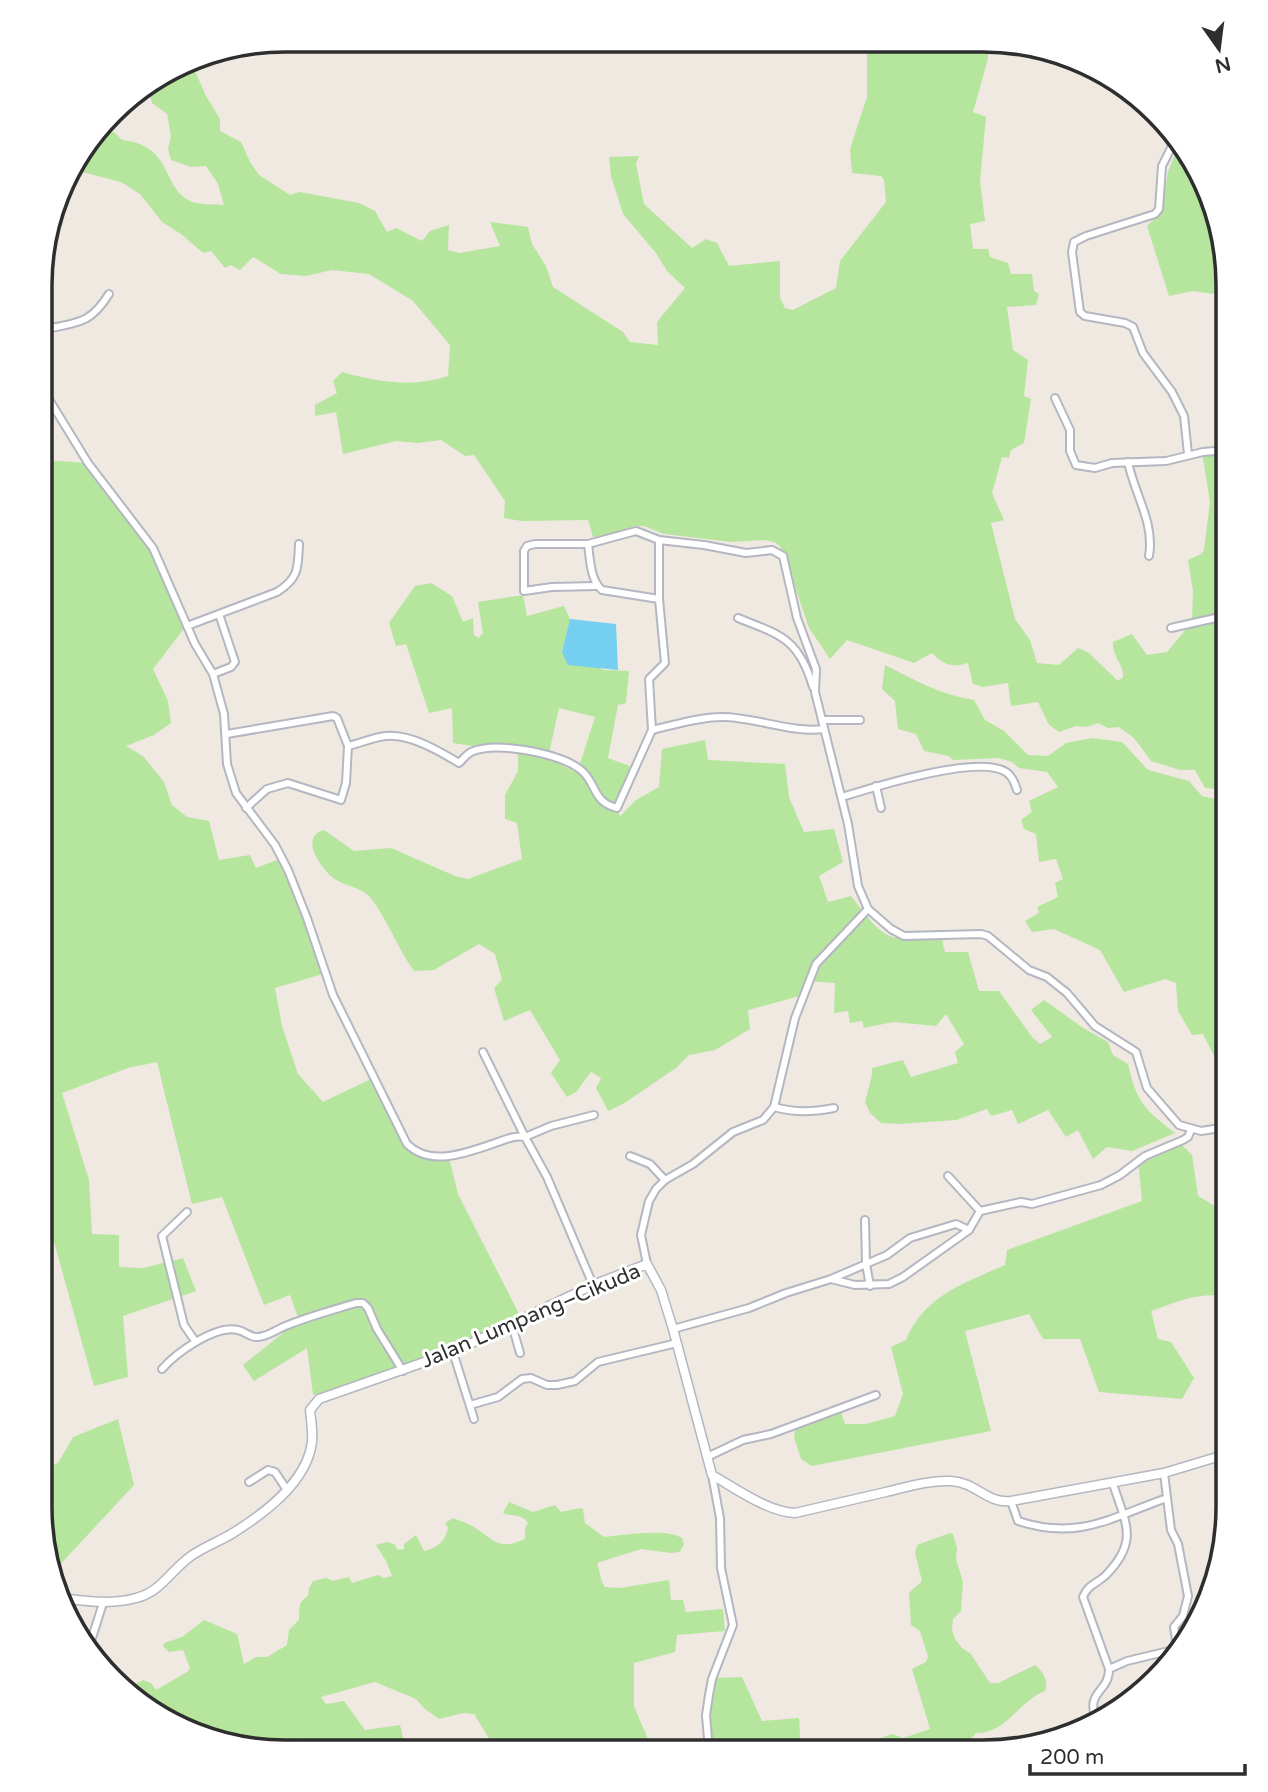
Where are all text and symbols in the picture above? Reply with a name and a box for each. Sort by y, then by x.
north arrow [1184,14,1254,84]
text: N [1213,52,1233,77]
street label: Jalan Lumpang–Cikuda [418,1258,644,1374]
scale bar [1030,1732,1245,1776]
text: 200 m [1040,1745,1104,1770]

